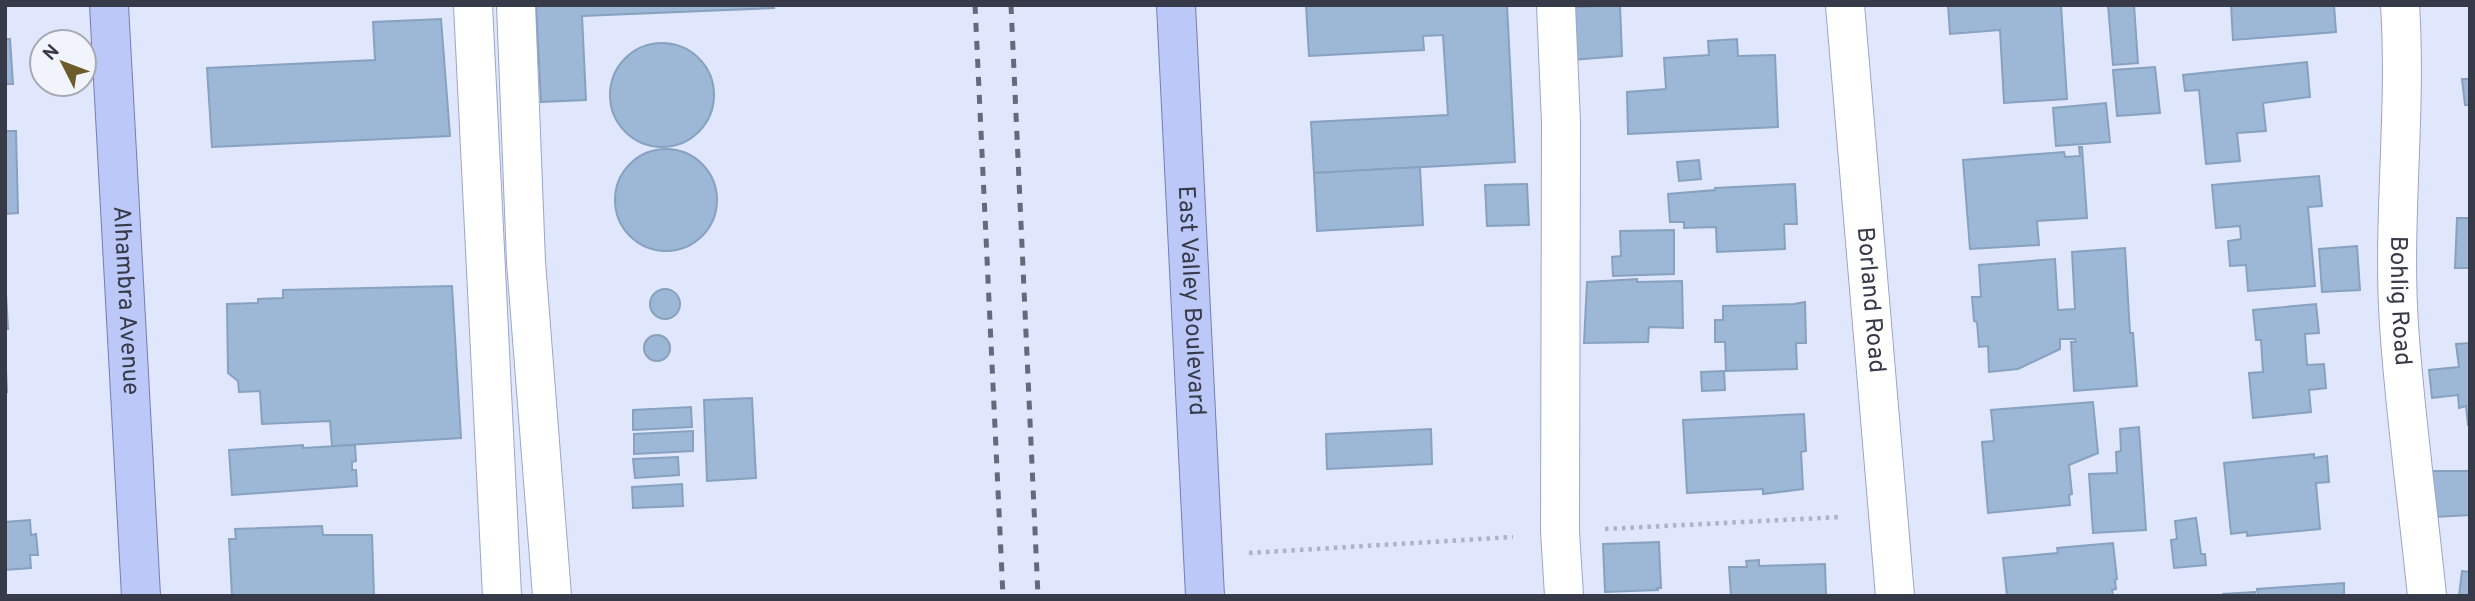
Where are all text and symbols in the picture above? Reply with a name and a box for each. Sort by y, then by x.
north arrow [28,28,98,98]
text: N [38,40,65,66]
street label: East Valley Boulevard [1170,185,1211,416]
street label: Alhambra Avenue [105,205,145,396]
street label: Borland Road [1849,226,1891,374]
street label: Bohlig Road [2382,236,2417,367]

